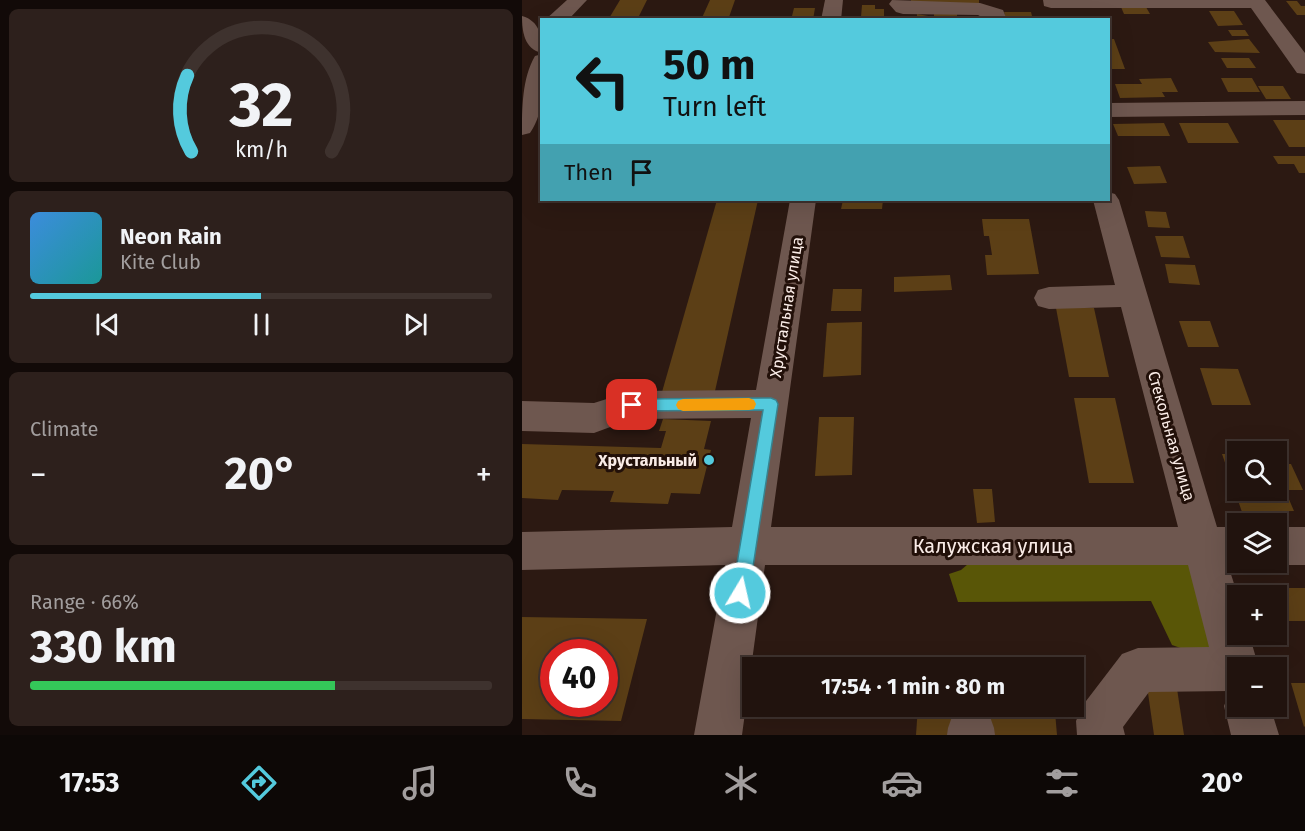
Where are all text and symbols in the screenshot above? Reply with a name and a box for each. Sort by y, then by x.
text: 50 m [663,40,756,90]
icon: left [564,42,642,120]
text: 32 [228,68,293,143]
text: Turn left [663,91,766,123]
text: km/h [234,138,288,164]
icon: arrive [625,156,658,189]
text: Then [564,159,613,186]
text: Neon Rain [120,223,222,250]
street label: Хрустальная улица [766,235,807,379]
text: Kite Club [120,250,201,274]
icon: previous [91,308,124,341]
icon: pause [245,308,278,341]
icon: next [399,308,432,341]
street label: Стекольная улица [1144,369,1199,503]
pin [606,379,657,430]
icon: arrive [615,388,648,421]
text: Climate [30,417,98,441]
map controls [1227,441,1287,717]
button: search [1227,441,1287,501]
text: 20° [224,447,298,501]
place label: Хрустальный [597,451,697,470]
marker: Хрустальный [702,453,716,467]
text: − [30,455,47,495]
text: + [476,455,492,495]
button: layers [1227,513,1287,573]
street label: Калужская улица [913,534,1073,558]
position arrow [708,561,772,625]
button: + [1227,585,1287,645]
text: Range · 66% [30,590,139,614]
text: 330 km [30,620,177,674]
speed limit sign: 40 [540,639,618,717]
button: − [1227,657,1287,717]
text: 17:54 · 1 min · 80 m [821,673,1005,700]
icon: directions [238,762,280,804]
icon: music [399,762,441,804]
icon: phone [559,762,601,804]
icon: climate [720,762,762,804]
icon: car [881,762,923,804]
icon: filters [1041,762,1083,804]
text: 17:53 [59,767,119,799]
text: 20° [1202,767,1246,799]

